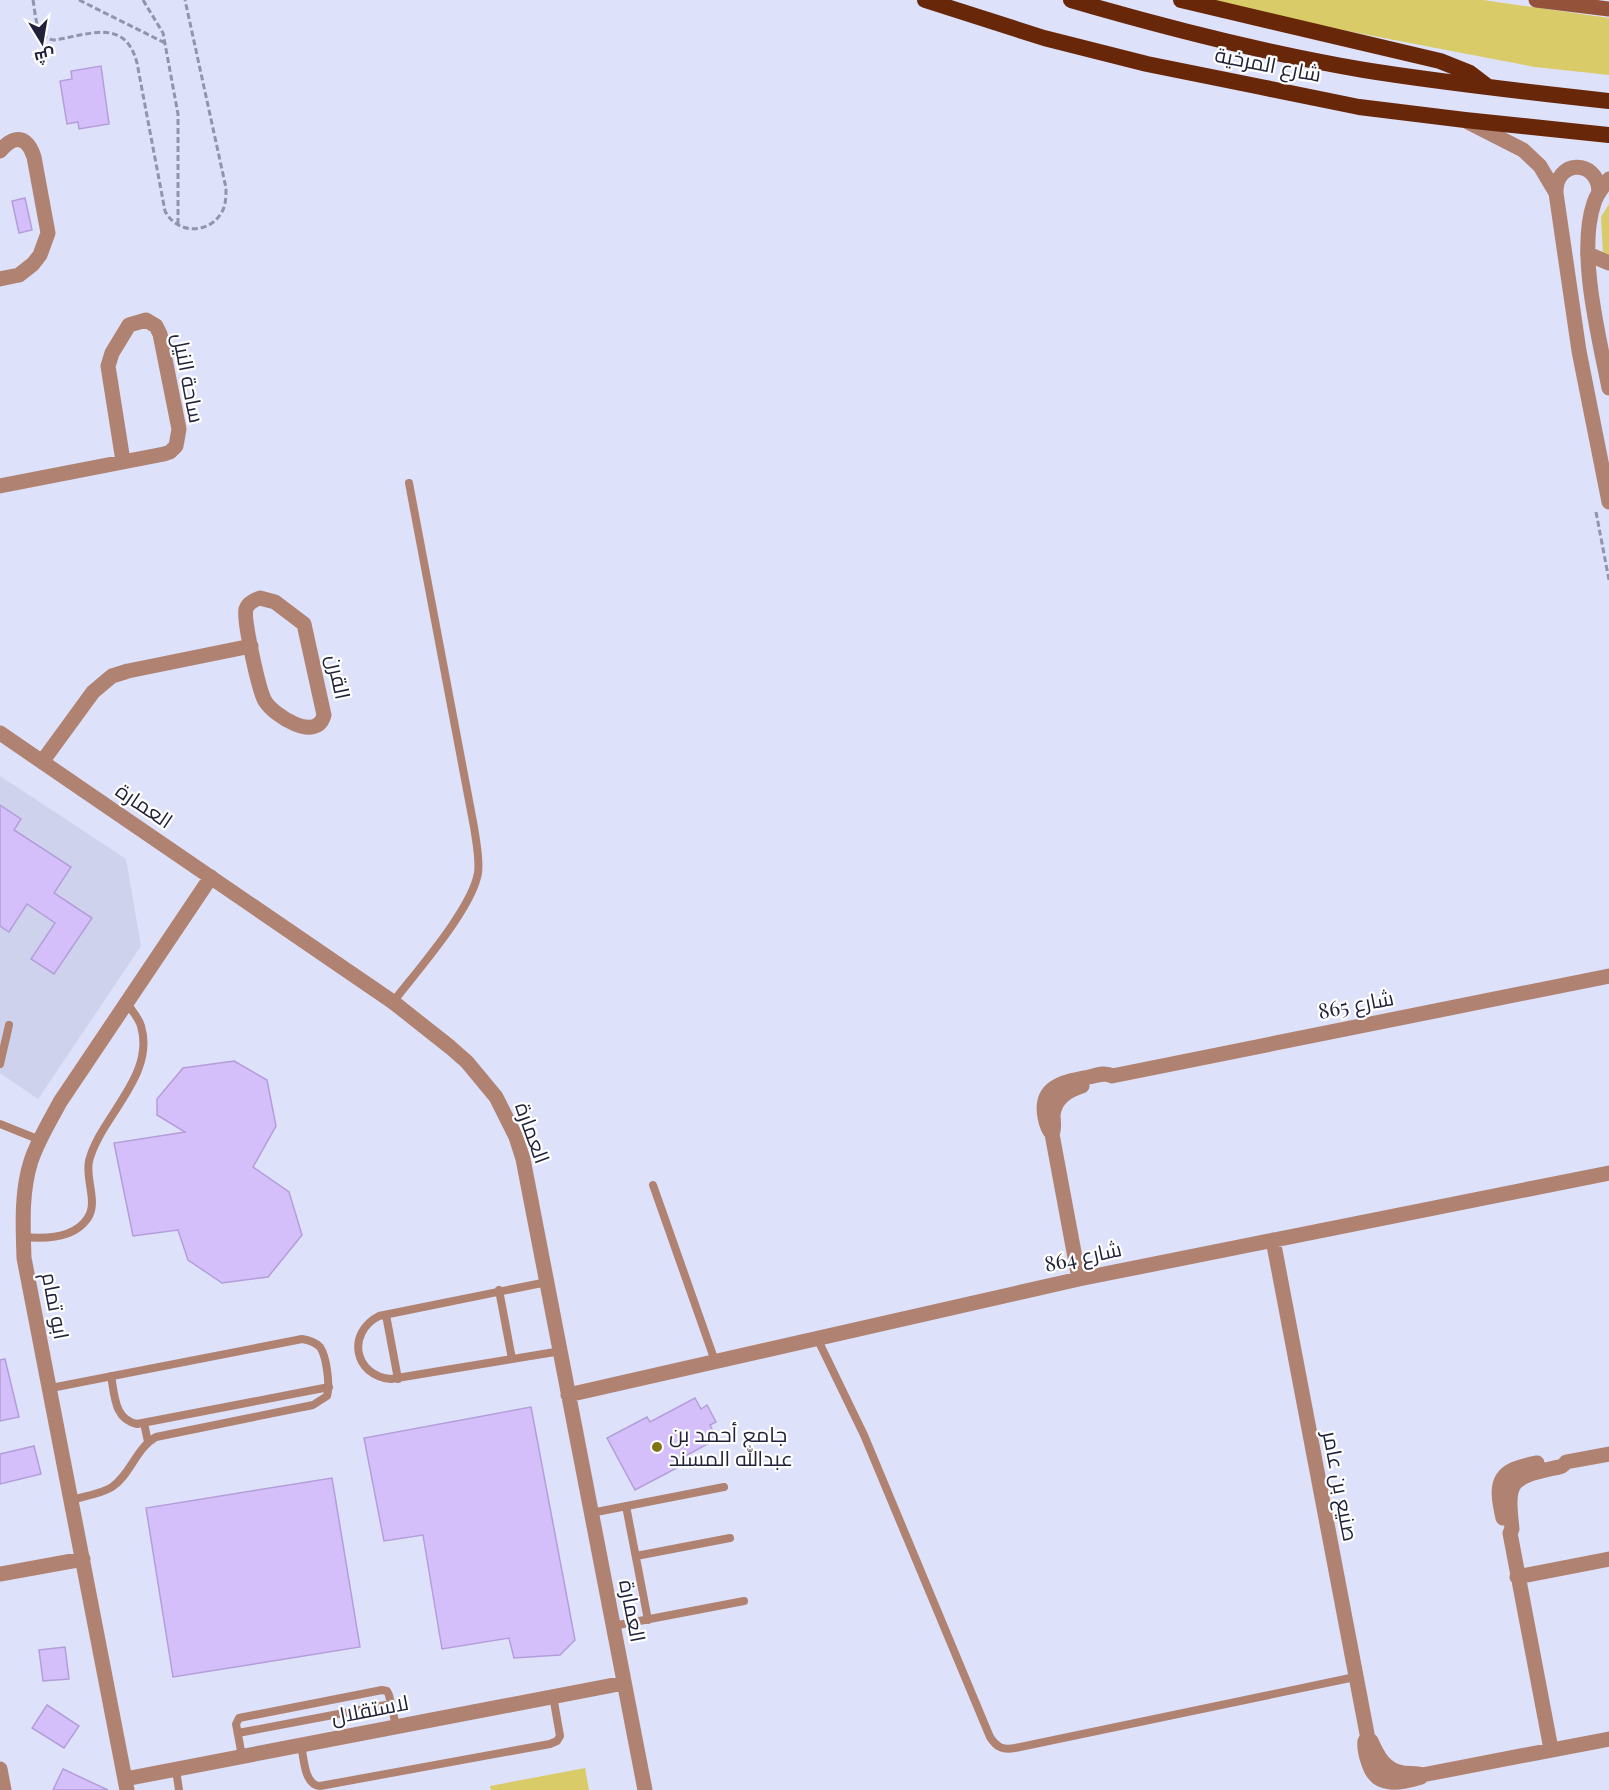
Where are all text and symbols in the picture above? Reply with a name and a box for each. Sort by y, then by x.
north arrow [12,12,72,72]
street label: شارع المرخية [1212,39,1324,89]
text: ش [33,45,57,69]
street label: ساحة النيل [167,330,212,425]
street label: القرن [321,652,358,702]
street label: العمارة [111,775,179,834]
street label: شارع 865 [1315,982,1396,1026]
street label: العمارة [510,1098,558,1167]
street label: شارع 864 [1041,1233,1124,1279]
street label: ابو تمام [35,1270,77,1342]
place label: جامع أحمد بن عبدالله المسند [669,1419,793,1471]
street label: صنيع بن عامر [1315,1427,1366,1544]
marker: جامع أحمد بن عبدالله المسند [650,1440,664,1454]
street label: العمارة [614,1577,654,1644]
street label: لاستقلال [328,1687,411,1730]

